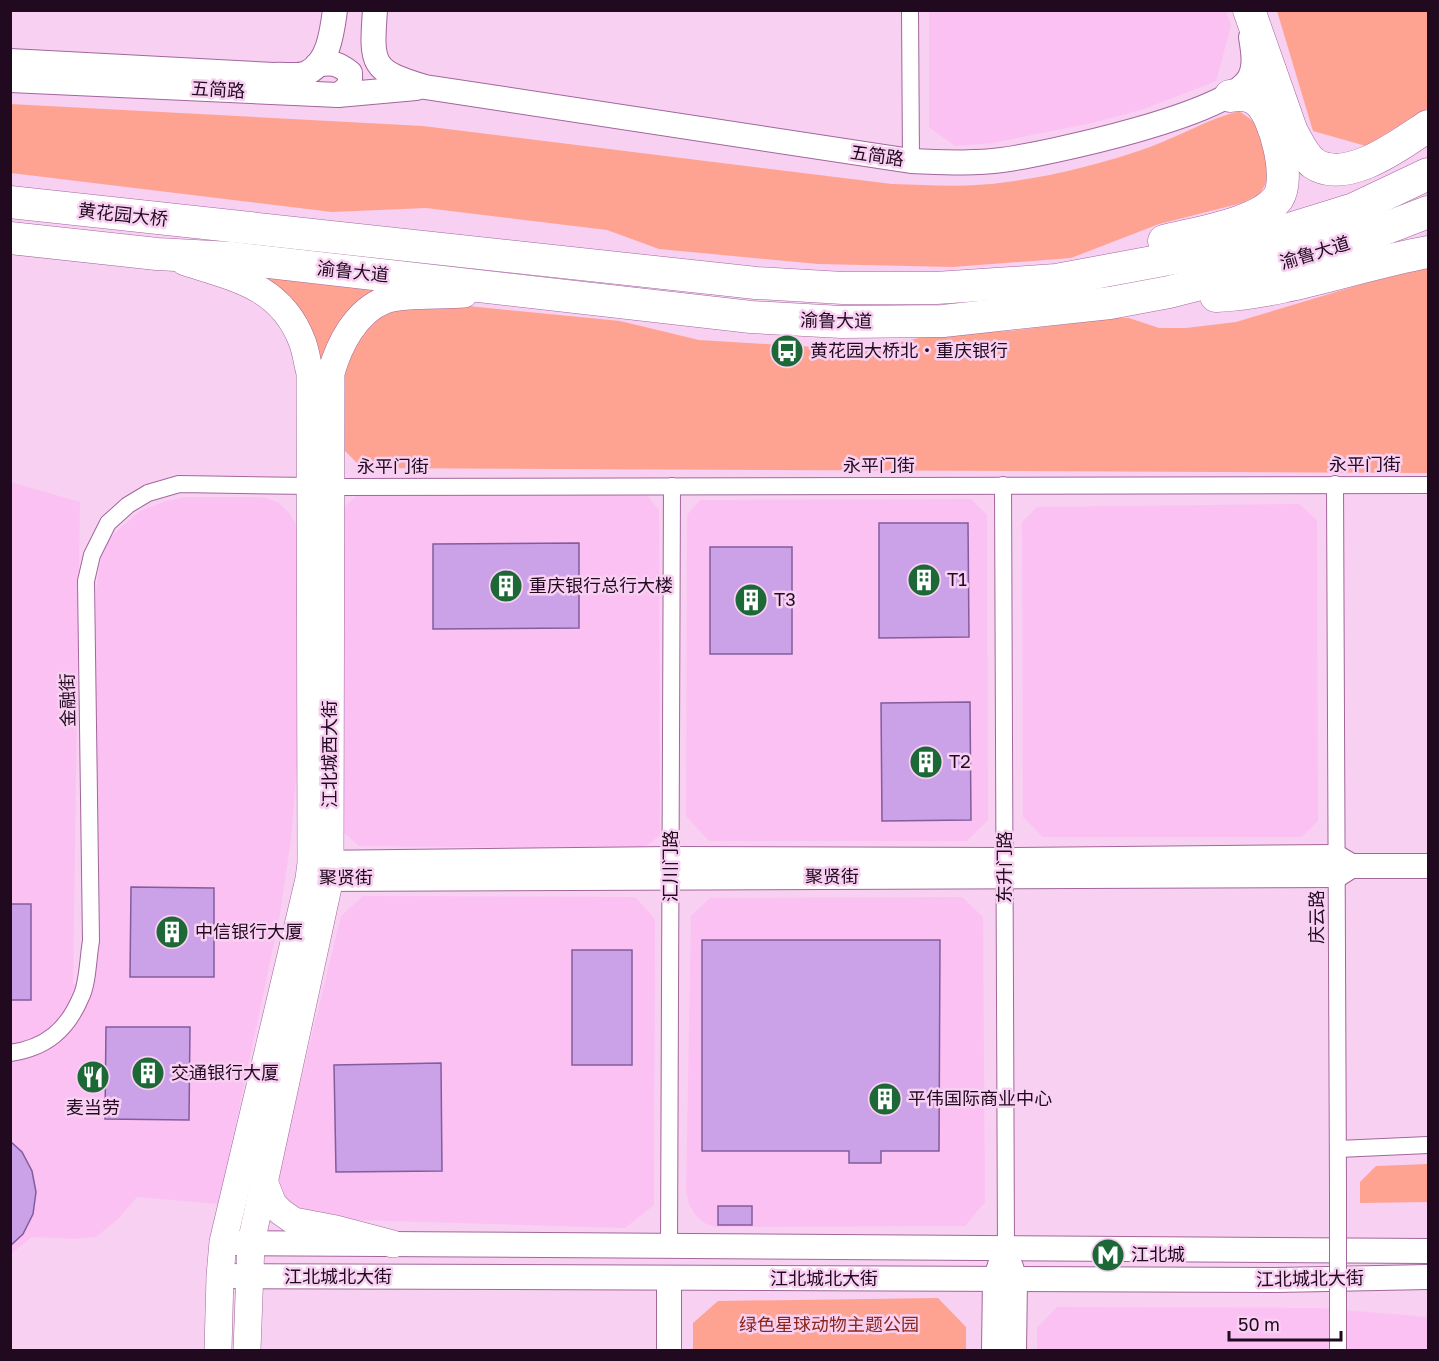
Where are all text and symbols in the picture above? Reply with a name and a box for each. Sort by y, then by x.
street label: 五简路 [191,77,246,101]
street label: 五简路 [849,140,905,170]
street label: 黄花园大桥 [77,198,169,230]
street label: 渝鲁大道 [1277,231,1352,273]
street label: 渝鲁大道 [316,256,390,286]
street label: 渝鲁大道 [800,308,872,332]
bus stop icon: 黄花园大桥北‧重庆银行 [769,333,805,369]
place label: 黄花园大桥北‧重庆银行 [810,339,1008,361]
street label: 永平门街 [1329,453,1401,475]
street label: 永平门街 [843,454,915,476]
street label: 永平门街 [357,455,429,477]
building icon: T1 [906,562,942,598]
building icon: 重庆银行总行大楼 [488,568,524,604]
place label: T1 [947,568,967,590]
place label: 重庆银行总行大楼 [529,574,673,596]
building icon: T3 [733,582,769,618]
place label: T3 [774,588,796,610]
street label: 金融街 [56,673,78,727]
street label: 江北城西大街 [318,700,340,808]
building icon: T2 [908,744,944,780]
place label: T2 [949,750,971,772]
street label: 汇川门路 [659,830,681,902]
street label: 东升门路 [993,831,1015,903]
street label: 聚贤街 [805,865,859,887]
street label: 聚贤街 [319,866,373,888]
street label: 庆云路 [1305,890,1327,944]
building icon: 中信银行大厦 [154,914,190,950]
place label: 中信银行大厦 [195,920,303,942]
building icon: 交通银行大厦 [130,1055,166,1091]
restaurant icon: 麦当劳 [75,1059,111,1095]
place label: 交通银行大厦 [171,1061,279,1083]
building icon: 平伟国际商业中心 [867,1081,903,1117]
place label: 平伟国际商业中心 [908,1087,1052,1109]
place label: 麦当劳 [66,1096,120,1118]
metro station icon: 江北城 [1090,1237,1126,1273]
place label: 江北城 [1131,1243,1185,1265]
street label: 江北城北大街 [284,1265,392,1287]
street label: 江北城北大街 [1256,1266,1364,1290]
street label: 江北城北大街 [770,1267,878,1289]
scale bar [1229,1304,1342,1342]
park label: 绿色星球动物主题公园 [739,1313,919,1335]
text: 50 m [1238,1313,1280,1335]

